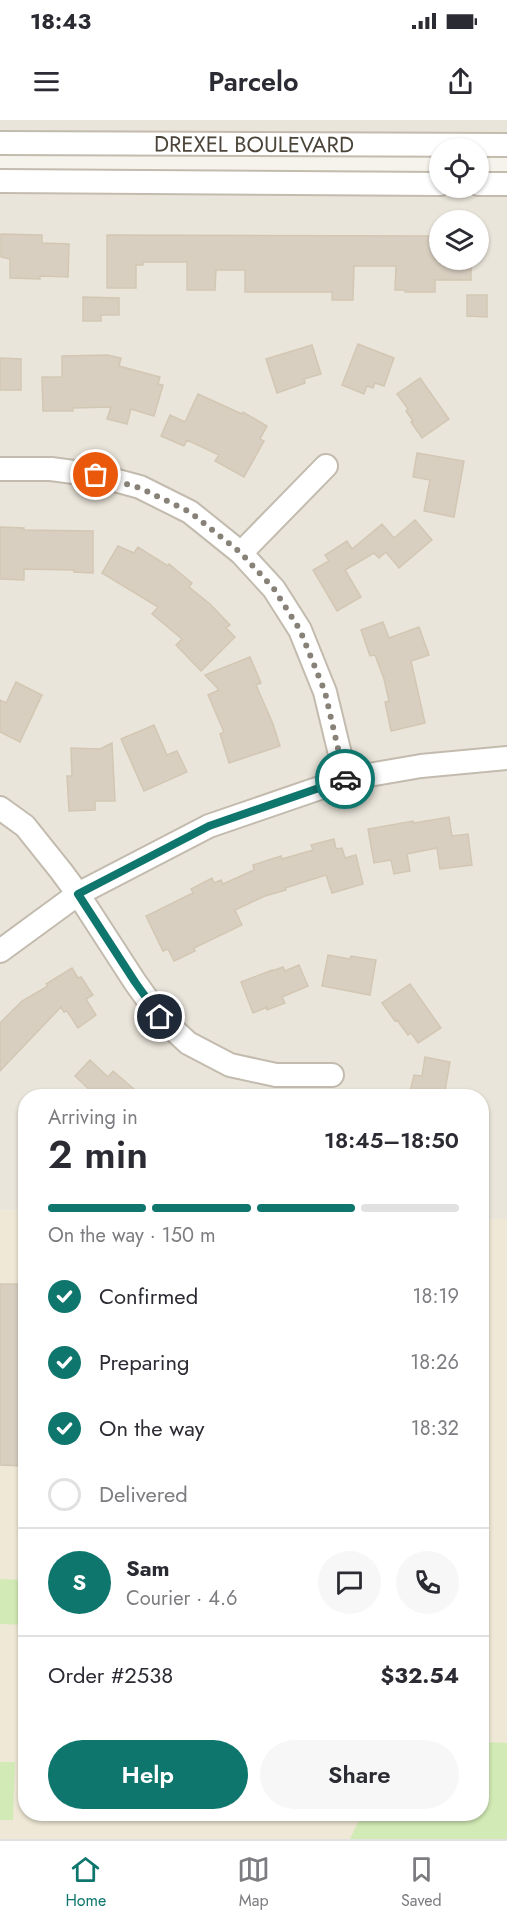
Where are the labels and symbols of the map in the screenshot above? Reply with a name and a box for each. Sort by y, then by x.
street label: DREXEL BOULEVARD [154,128,354,160]
pin [70,449,121,500]
courier [315,749,375,809]
pin [134,991,185,1042]

